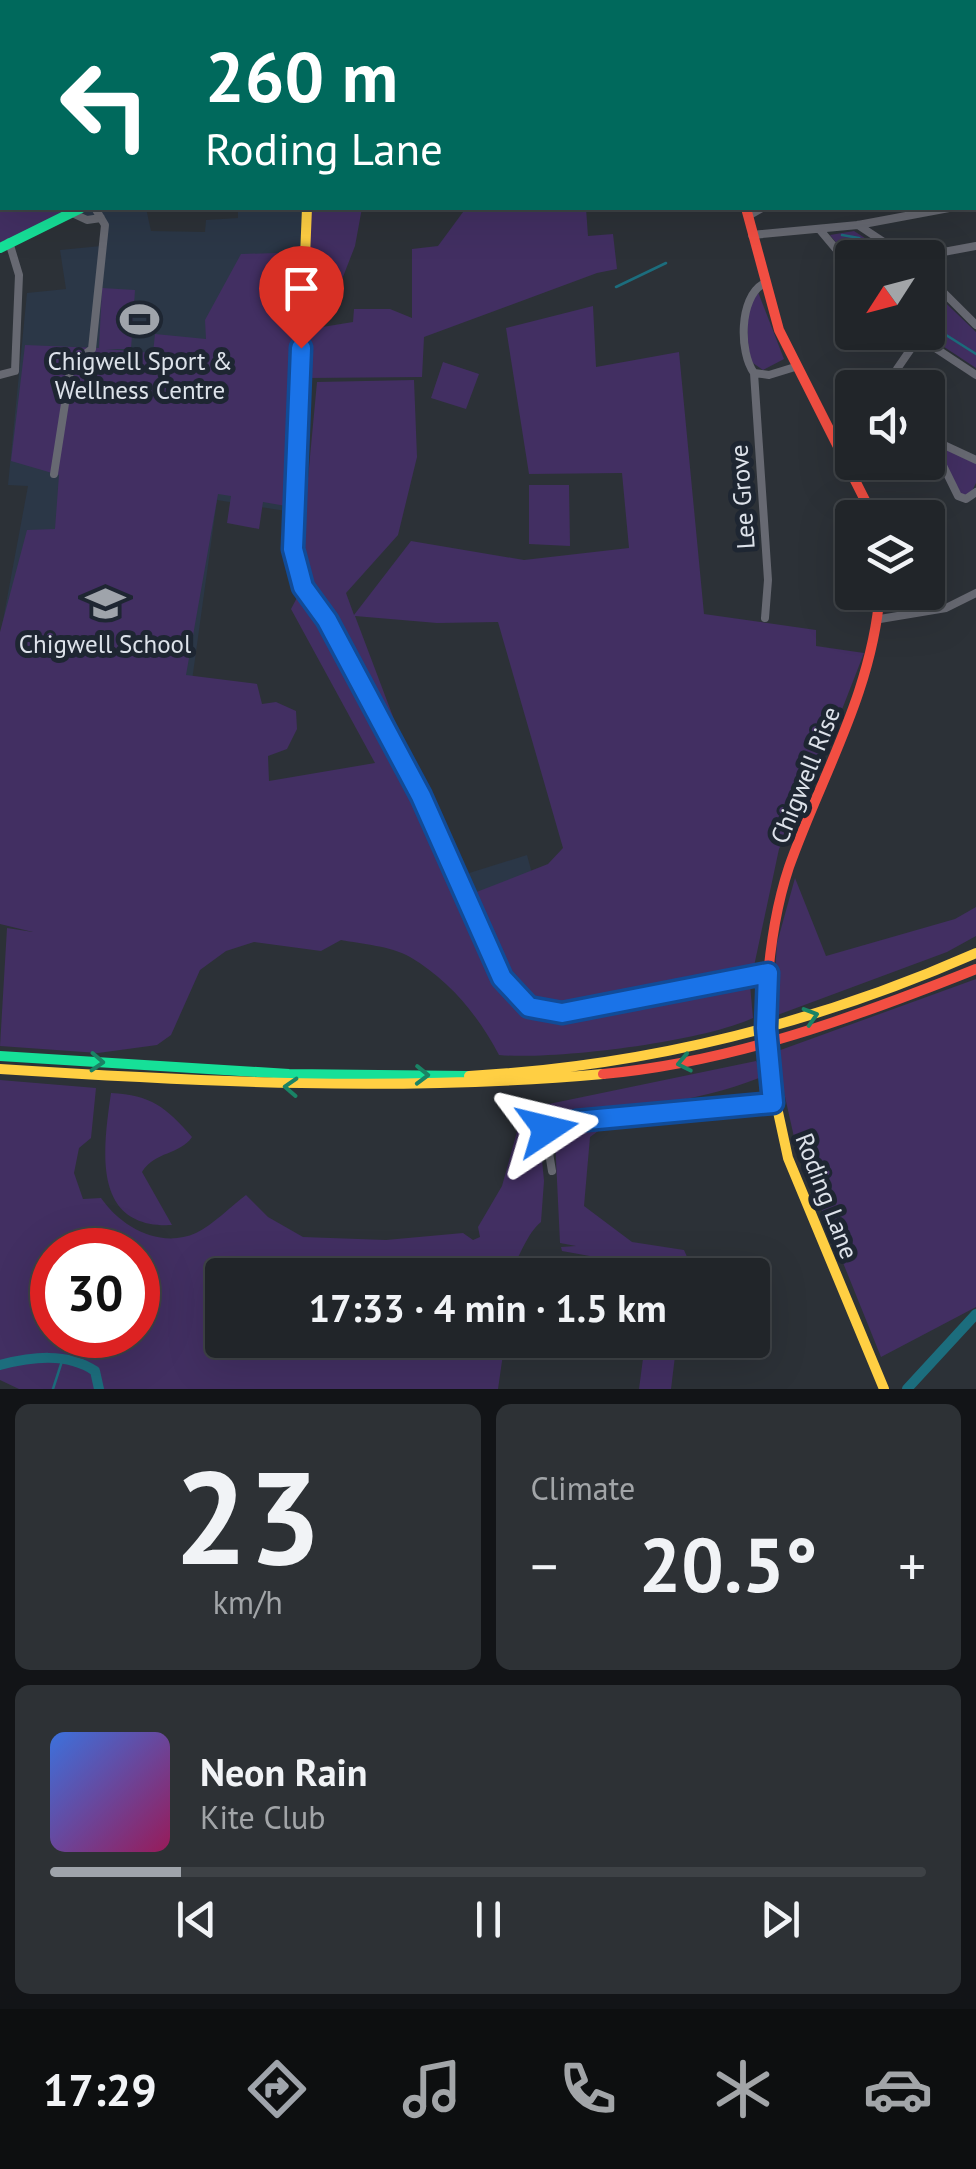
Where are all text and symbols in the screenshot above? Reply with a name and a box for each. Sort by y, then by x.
text: 260 m [205,31,398,121]
icon: left [40,40,170,170]
text: Roding Lane [205,119,443,177]
north arrow [835,240,945,350]
map controls [835,240,945,610]
pin [259,246,344,349]
icon: arrive [274,261,329,316]
sports icon: Chigwell Sport & Wellness Centre [119,299,161,341]
place label: Chigwell Sport & Wellness Centre [47,345,233,406]
button: sound [835,370,945,480]
street label: Lee Grove [722,444,762,550]
button: layers [835,500,945,610]
school or university icon: Chigwell School [84,582,126,624]
place label: Chigwell School [19,628,192,660]
street label: Chigwell Rise [763,702,847,848]
one-way arrow [802,1007,819,1028]
one-way arrow [90,1051,106,1072]
one-way arrow [676,1051,693,1072]
one-way arrow [416,1064,431,1086]
one-way arrow [282,1077,298,1098]
position arrow [495,1077,599,1181]
street label: Roding Lane [788,1129,866,1263]
speed limit sign: 30 [30,1228,160,1358]
text: 17:33 · 4 min · 1.5 km [308,1283,667,1332]
text: 23 [174,1432,321,1600]
text: Climate [531,1467,635,1509]
text: 20.5° [639,1516,818,1613]
text: − [531,1530,558,1601]
text: + [898,1530,926,1601]
text: km/h [213,1581,283,1623]
text: Neon Rain [200,1747,367,1796]
text: Kite Club [200,1796,326,1838]
icon: previous [169,1892,224,1947]
icon: pause [461,1892,516,1947]
icon: next [753,1892,808,1947]
icon: directions [242,2054,312,2124]
icon: music [397,2054,467,2124]
icon: phone [553,2054,623,2124]
icon: climate [708,2054,778,2124]
icon: car [863,2054,933,2124]
text: 17:29 [43,2060,157,2118]

